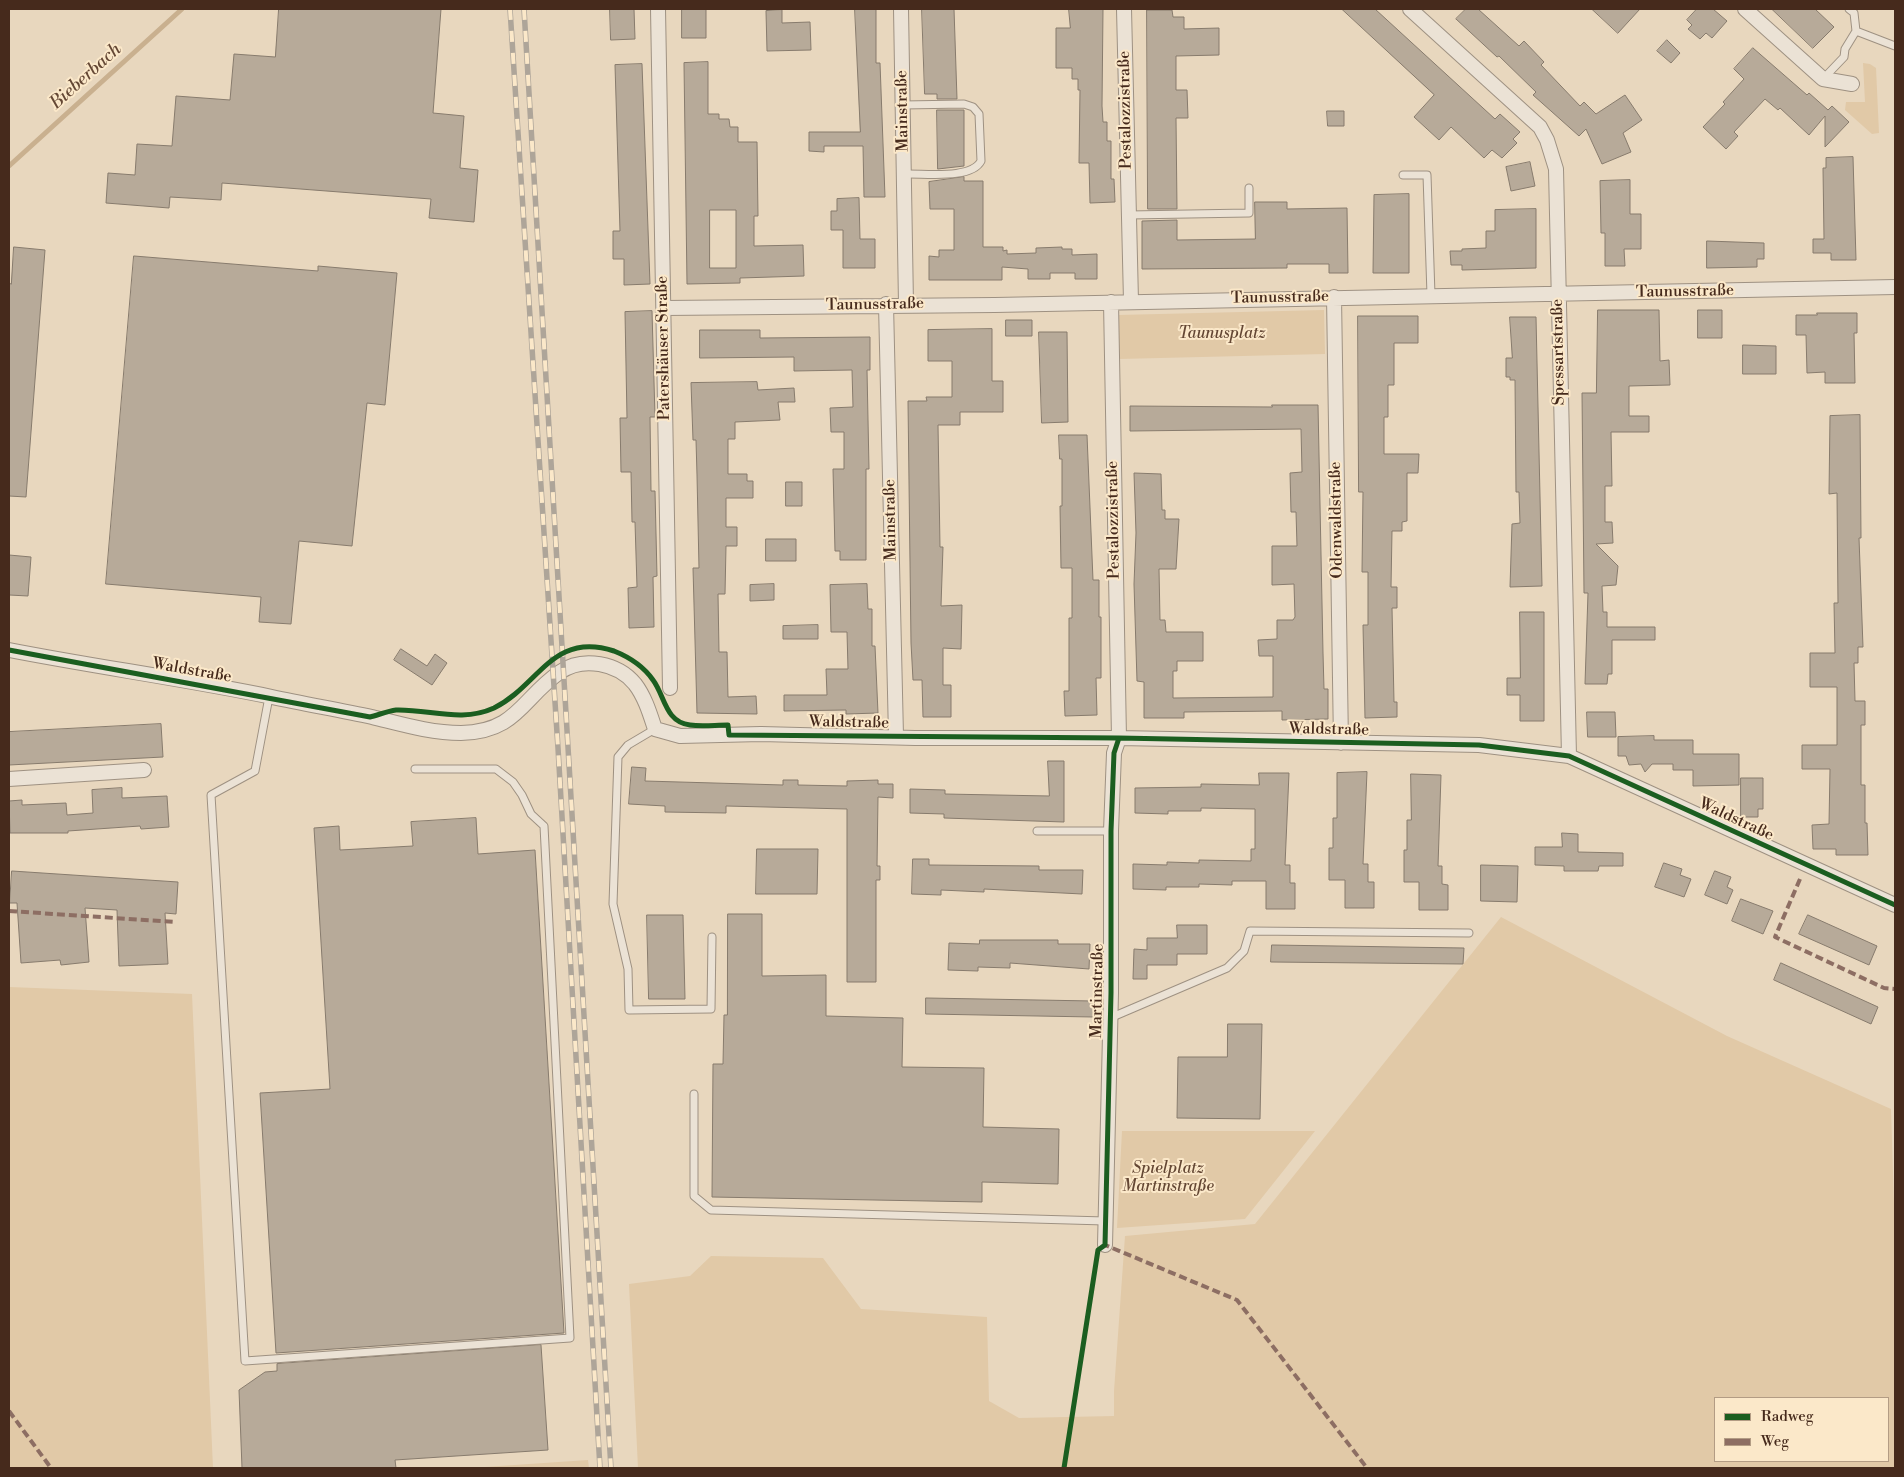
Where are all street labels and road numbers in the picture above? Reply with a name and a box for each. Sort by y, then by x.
street label: Pestalozzistraße [1115,51,1137,169]
street label: Mainstraße [893,70,913,152]
street label: Patershäuser Straße [653,276,675,420]
street label: Taunusstraße [1636,282,1734,302]
street label: Taunusstraße [1231,288,1329,308]
street label: Taunusstraße [826,295,924,315]
street label: Spessartstraße [1548,299,1570,405]
street label: Pestalozzistraße [1103,461,1125,579]
street label: Odenwaldstraße [1326,461,1348,579]
street label: Mainstraße [881,479,901,561]
street label: Waldstraße [151,655,233,687]
street label: Waldstraße [809,713,889,733]
street label: Waldstraße [1289,720,1369,740]
street label: Waldstraße [1696,794,1776,846]
street label: Martinstraße [1088,943,1108,1039]

